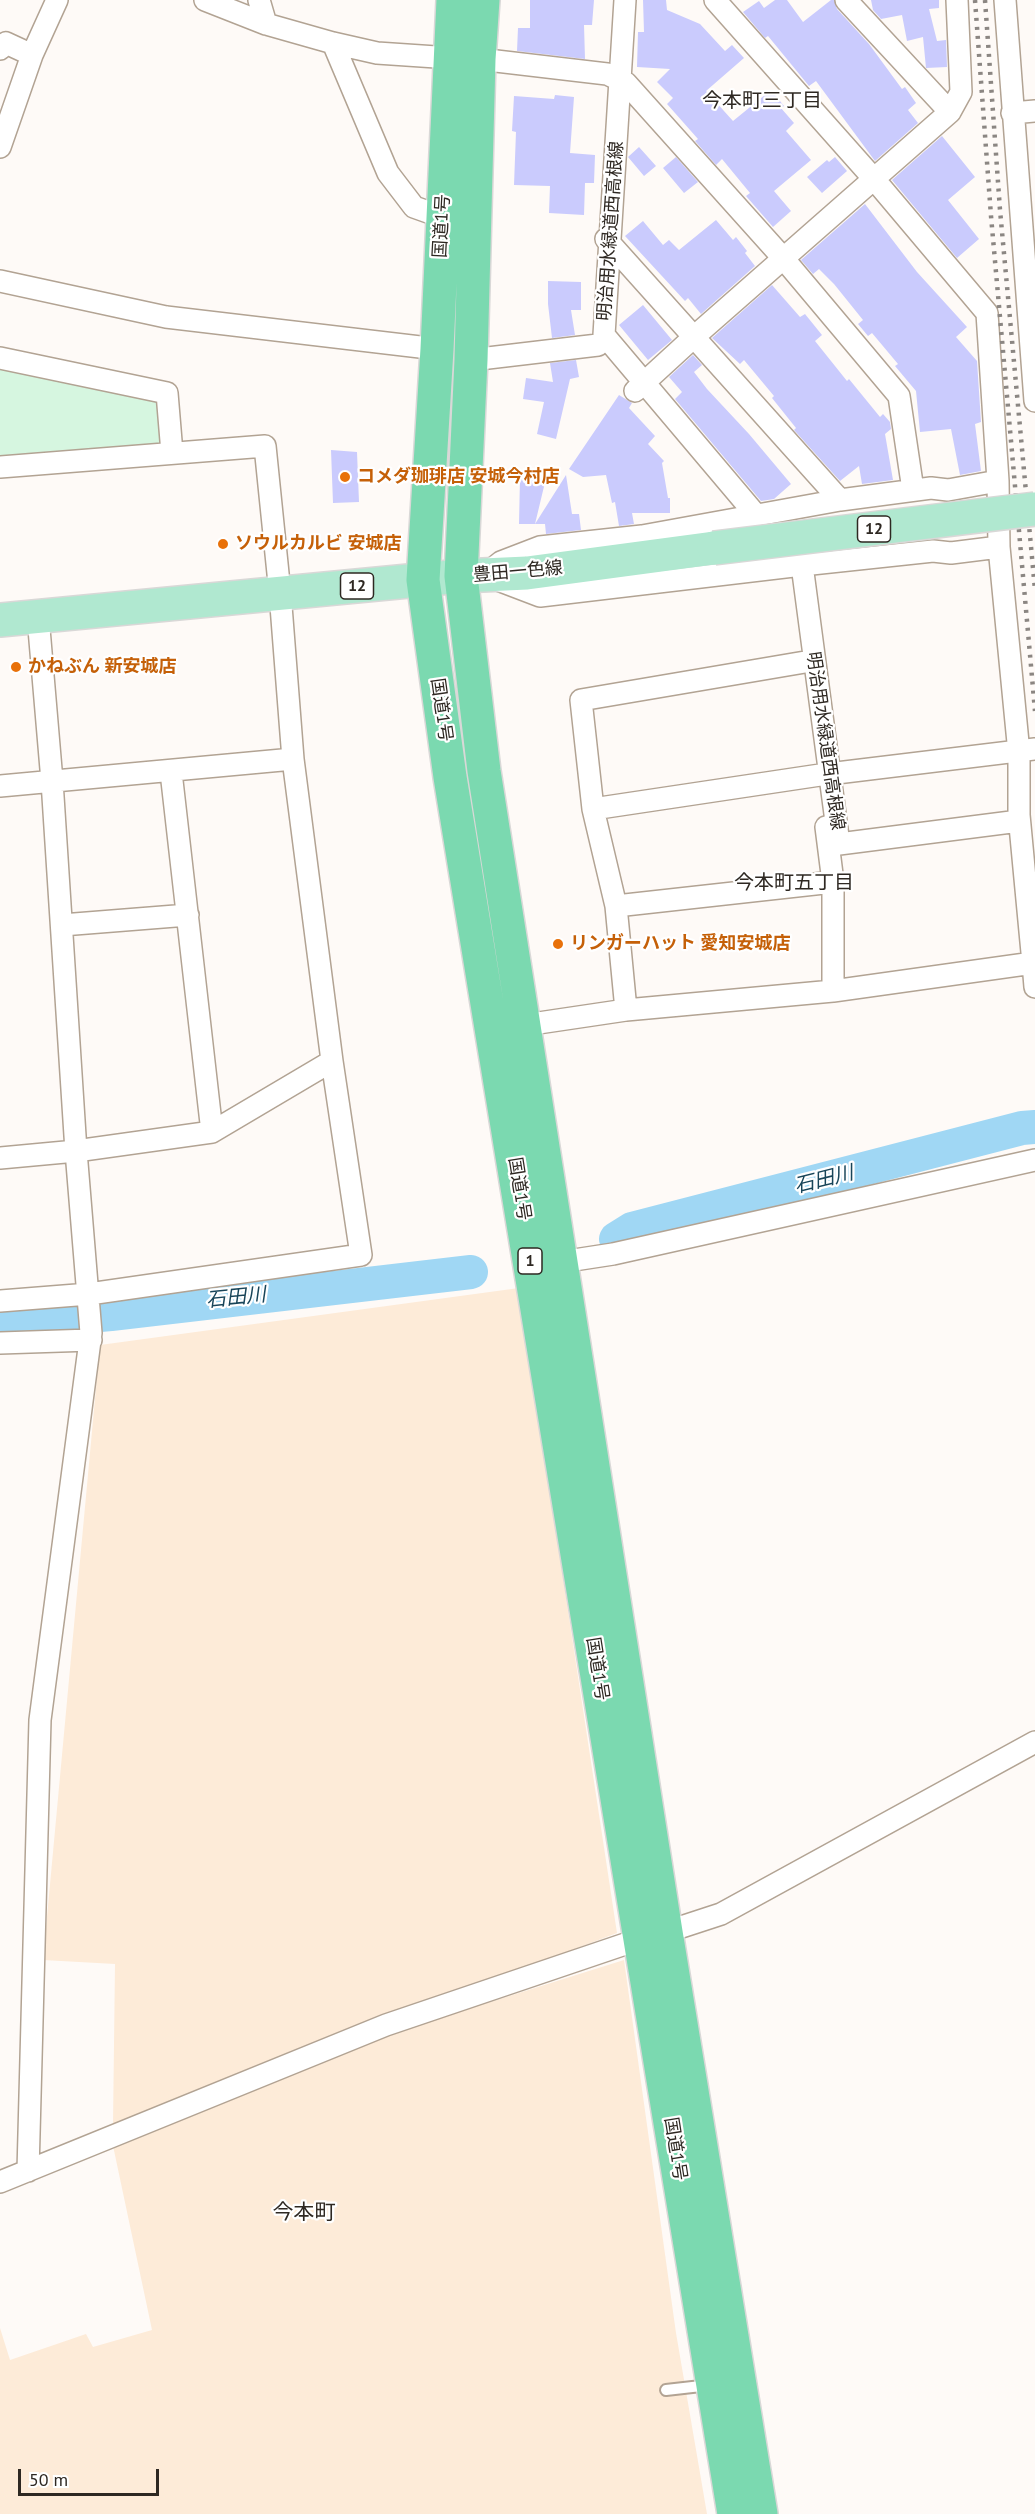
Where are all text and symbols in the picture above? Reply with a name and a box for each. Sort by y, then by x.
district label: 今本町三丁目 [702,89,822,113]
street label: 明治用水緑道西高根線 [594,140,628,322]
street label: 国道1号 [430,194,454,258]
place label: コメダ珈琲店 安城今村店 [357,466,560,488]
marker: コメダ珈琲店 安城今村店 [338,470,352,484]
road number: 12 [858,516,890,542]
place label: ソウルカルビ 安城店 [235,533,402,555]
marker: ソウルカルビ 安城店 [216,537,230,551]
street label: 豊田一色線 [472,557,564,587]
road number: 12 [340,573,374,599]
street label: 明治用水緑道西高根線 [802,650,848,832]
place label: かねぶん 新安城店 [28,656,177,678]
marker: かねぶん 新安城店 [9,660,23,674]
street label: 国道1号 [426,677,456,743]
district label: 今本町五丁目 [734,871,854,895]
place label: リンガーハット 愛知安城店 [570,933,791,955]
marker: リンガーハット 愛知安城店 [551,937,565,951]
street label: 国道1号 [503,1156,535,1222]
water label: 石田川 [792,1161,856,1199]
road number: 1 [518,1248,542,1274]
water label: 石田川 [205,1283,267,1313]
street label: 国道1号 [581,1636,613,1702]
street label: 国道1号 [659,2116,691,2182]
district label: 今本町 [273,2200,335,2226]
scale bar [21,2457,162,2495]
text: 50 m [29,2468,68,2491]

